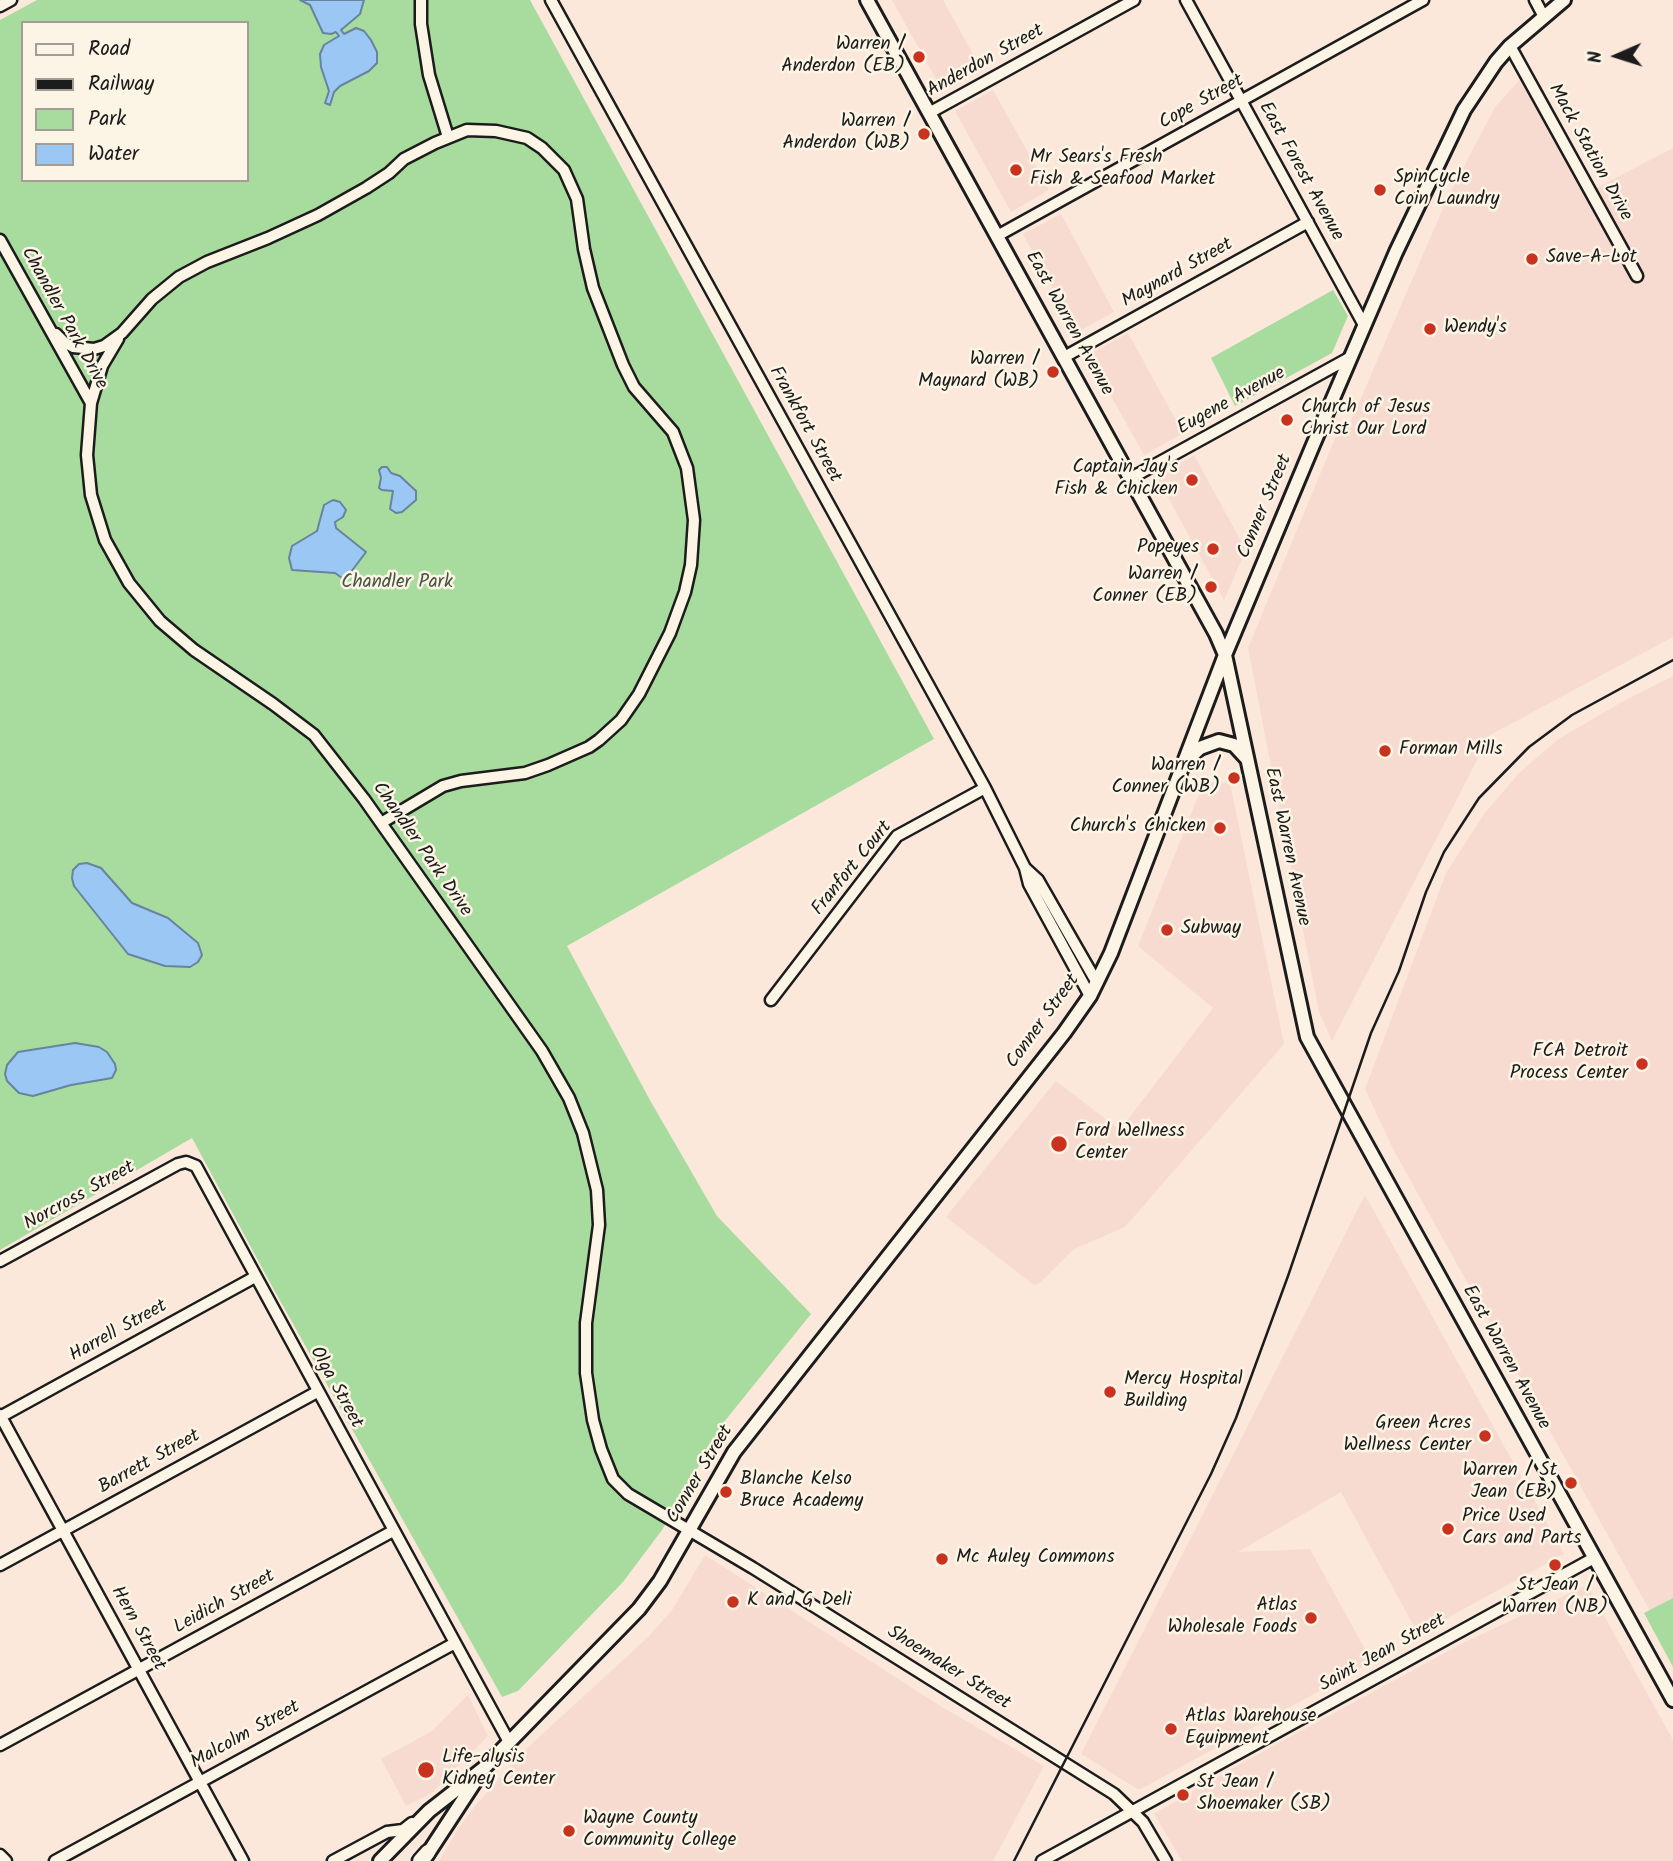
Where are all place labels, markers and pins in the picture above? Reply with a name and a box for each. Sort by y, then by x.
place label: Warren / Anderdon (EB) [781,35,905,79]
marker: Warren / Anderdon (EB) [911,49,927,65]
place label: Warren / Anderdon (WB) [782,112,910,156]
marker: Warren / Anderdon (WB) [916,126,932,142]
place label: Mr Sears's Fresh Fish & Seafood Market [1030,148,1215,192]
marker: Mr Sears's Fresh Fish & Seafood Market [1008,162,1024,178]
place label: SpinCycle Coin Laundry [1394,168,1499,212]
marker: SpinCycle Coin Laundry [1372,182,1388,198]
place label: Save-A-Lot [1546,248,1637,270]
marker: Save-A-Lot [1524,251,1540,267]
place label: Wendy's [1444,318,1507,340]
marker: Wendy's [1422,321,1438,337]
place label: Warren / Maynard (WB) [918,350,1039,394]
marker: Warren / Maynard (WB) [1045,364,1061,380]
place label: Church of Jesus Christ Our Lord [1301,398,1430,442]
marker: Church of Jesus Christ Our Lord [1279,412,1295,428]
place label: Captain Jay's Fish & Chicken [1055,458,1178,502]
marker: Captain Jay's Fish & Chicken [1184,472,1200,488]
place label: Popeyes [1137,538,1199,560]
marker: Popeyes [1205,541,1221,557]
place label: Warren / Conner (EB) [1092,565,1197,609]
marker: Warren / Conner (EB) [1203,579,1219,595]
place label: Forman Mills [1399,740,1503,762]
marker: Forman Mills [1377,743,1393,759]
place label: Warren / Conner (WB) [1112,756,1220,800]
marker: Warren / Conner (WB) [1226,770,1242,786]
place label: Church's Chicken [1070,817,1206,839]
marker: Church's Chicken [1212,820,1228,836]
place label: Subway [1181,919,1241,941]
marker: Subway [1159,922,1175,938]
place label: FCA Detroit Process Center [1510,1042,1628,1086]
marker: FCA Detroit Process Center [1634,1056,1650,1072]
place label: Ford Wellness Center [1075,1122,1185,1166]
marker: Ford Wellness Center [1049,1134,1069,1154]
place label: Mercy Hospital Building [1124,1370,1243,1414]
marker: Mercy Hospital Building [1102,1384,1118,1400]
place label: Green Acres Wellness Center [1344,1414,1471,1458]
marker: Green Acres Wellness Center [1477,1428,1493,1444]
place label: Warren / St Jean (EB) [1463,1461,1557,1505]
place label: Blanche Kelso Bruce Academy [740,1470,863,1514]
marker: Warren / St Jean (EB) [1563,1475,1579,1491]
marker: Blanche Kelso Bruce Academy [718,1484,734,1500]
place label: Price Used Cars and Parts [1462,1507,1581,1551]
marker: Price Used Cars and Parts [1440,1521,1456,1537]
place label: Mc Auley Commons [956,1548,1115,1570]
marker: Mc Auley Commons [934,1551,950,1567]
marker: St Jean / Warren (NB) [1547,1557,1563,1573]
place label: St Jean / Warren (NB) [1502,1576,1608,1620]
place label: K and G Deli [747,1591,851,1613]
marker: K and G Deli [725,1594,741,1610]
place label: Atlas Wholesale Foods [1168,1596,1297,1640]
marker: Atlas Wholesale Foods [1303,1610,1319,1626]
place label: Atlas Warehouse Equipment [1185,1707,1316,1751]
marker: Atlas Warehouse Equipment [1163,1721,1179,1737]
place label: Life-alysis Kidney Center [442,1748,555,1792]
marker: Life-alysis Kidney Center [416,1760,436,1780]
place label: St Jean / Shoemaker (SB) [1197,1773,1331,1817]
marker: St Jean / Shoemaker (SB) [1175,1787,1191,1803]
place label: Wayne County Community College [583,1809,736,1853]
marker: Wayne County Community College [561,1823,577,1839]

